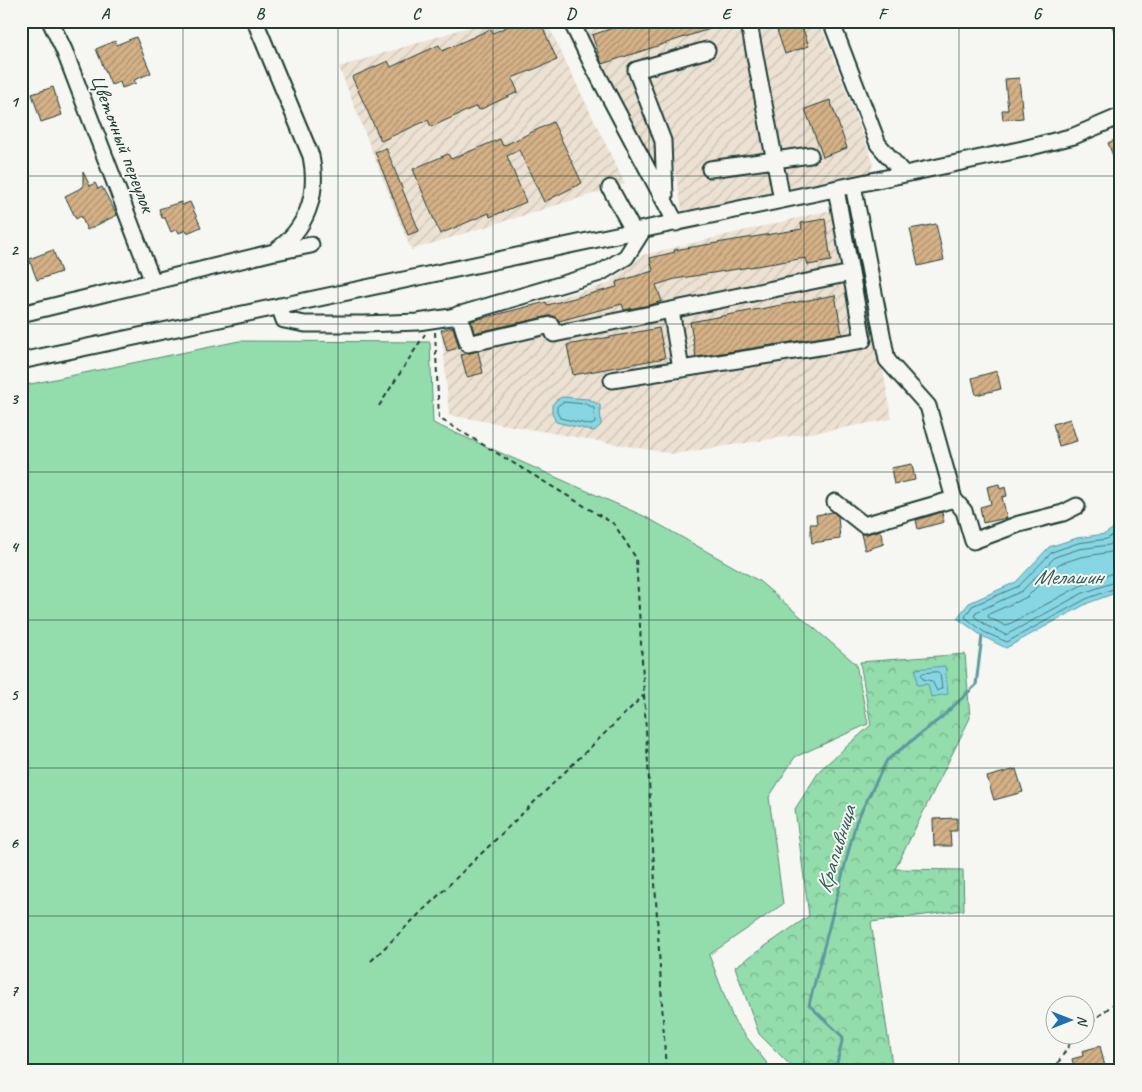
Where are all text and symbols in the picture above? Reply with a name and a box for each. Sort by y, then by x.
text: A [101,4,111,24]
text: B [256,4,266,24]
text: C [412,4,422,24]
text: D [566,4,577,24]
text: E [722,4,733,24]
text: F [878,4,889,24]
text: G [1033,4,1043,24]
street label: Цветочный переулок [85,70,162,218]
text: 1 [10,92,19,112]
text: 2 [10,240,19,260]
text: 3 [10,389,19,409]
text: 4 [10,537,19,557]
water label: Мелашин [1034,563,1106,591]
text: 5 [11,685,20,705]
water label: Крапивница [809,800,863,896]
text: 6 [10,833,19,853]
text: 7 [10,981,19,1001]
north arrow [1044,994,1094,1044]
text: N [1074,1016,1091,1027]

